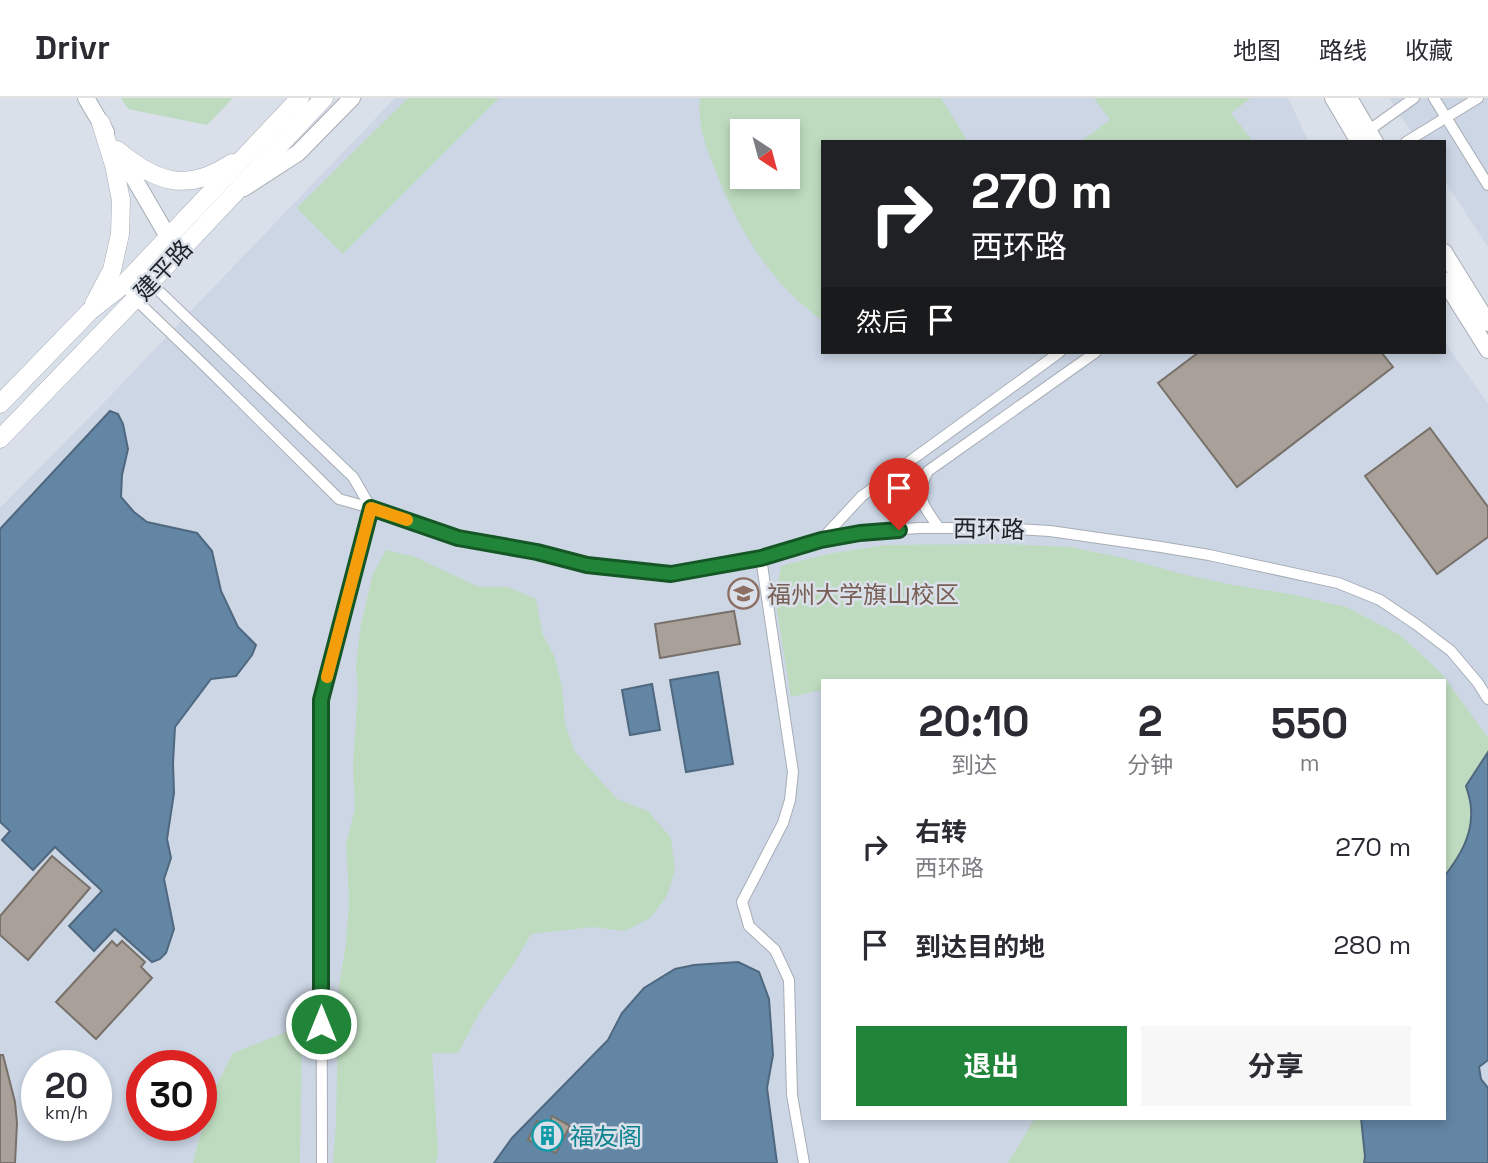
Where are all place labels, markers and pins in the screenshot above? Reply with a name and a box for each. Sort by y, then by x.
pin [869,458,929,530]
school or university icon: 福州大学旗山校区 [727,577,761,611]
place label: 福州大学旗山校区 [767,579,959,610]
building icon: 福友阁 [530,1119,564,1153]
place label: 福友阁 [570,1121,642,1152]

